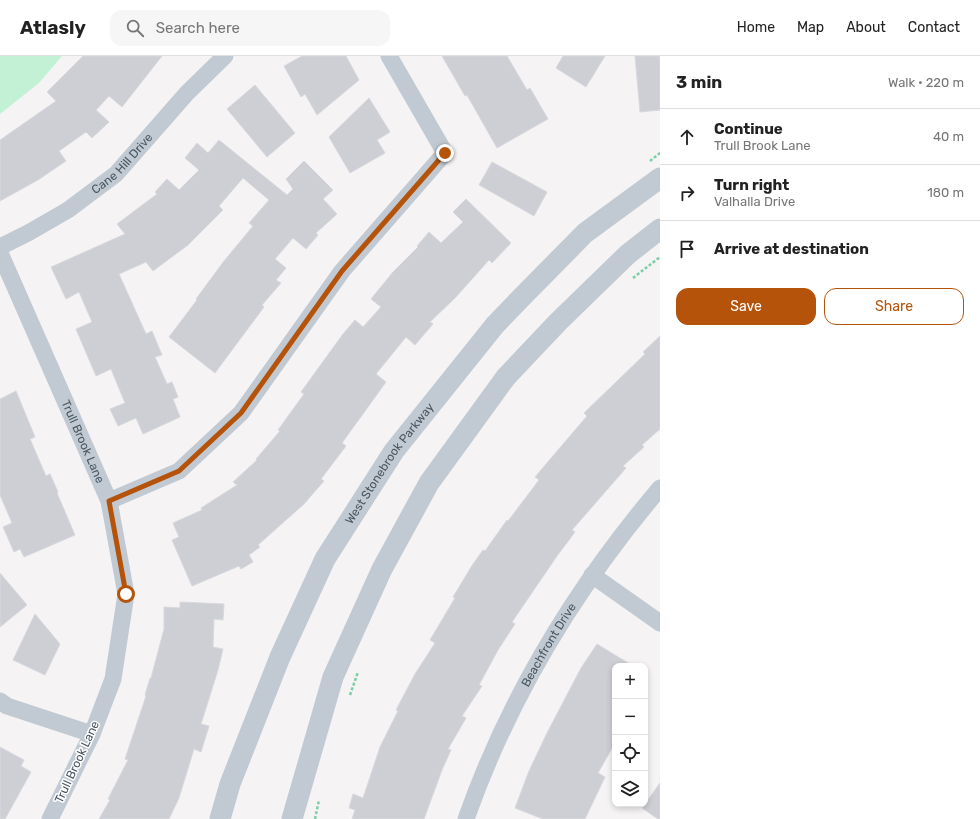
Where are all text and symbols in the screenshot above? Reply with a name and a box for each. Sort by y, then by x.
search box [110,10,390,46]
text: Atlasly [20,16,86,39]
icon: search [124,17,146,39]
text: Search here [156,19,240,37]
text: Home [737,19,775,36]
text: Map [797,19,824,36]
text: About [846,19,886,36]
text: Contact [908,19,960,36]
text: 3 min [676,72,722,92]
text: Walk · 220 m [888,75,964,90]
text: Continue [714,120,783,138]
icon: ahead [676,126,698,148]
text: 40 m [933,129,964,144]
street label: Cane Hill Drive [89,130,156,197]
text: Trull Brook Lane [714,138,811,153]
route end [436,144,454,162]
text: Turn right [714,176,789,194]
icon: right [676,182,698,204]
text: 180 m [927,185,964,200]
text: Valhalla Drive [714,194,795,209]
icon: arrive [676,238,698,260]
text: Arrive at destination [714,240,869,258]
button: Save [676,288,816,325]
button: Share [824,288,964,325]
street label: Trull Brook Lane [59,398,107,486]
street label: West Stonebrook Parkway [342,400,437,527]
route start [117,585,135,603]
street label: Beachfront Drive [519,600,579,689]
map controls [612,663,648,807]
button: + [612,663,648,699]
button: − [612,699,648,735]
street label: Trull Brook Lane [52,718,102,805]
button: locate [612,735,648,771]
button: layers [612,771,648,807]

